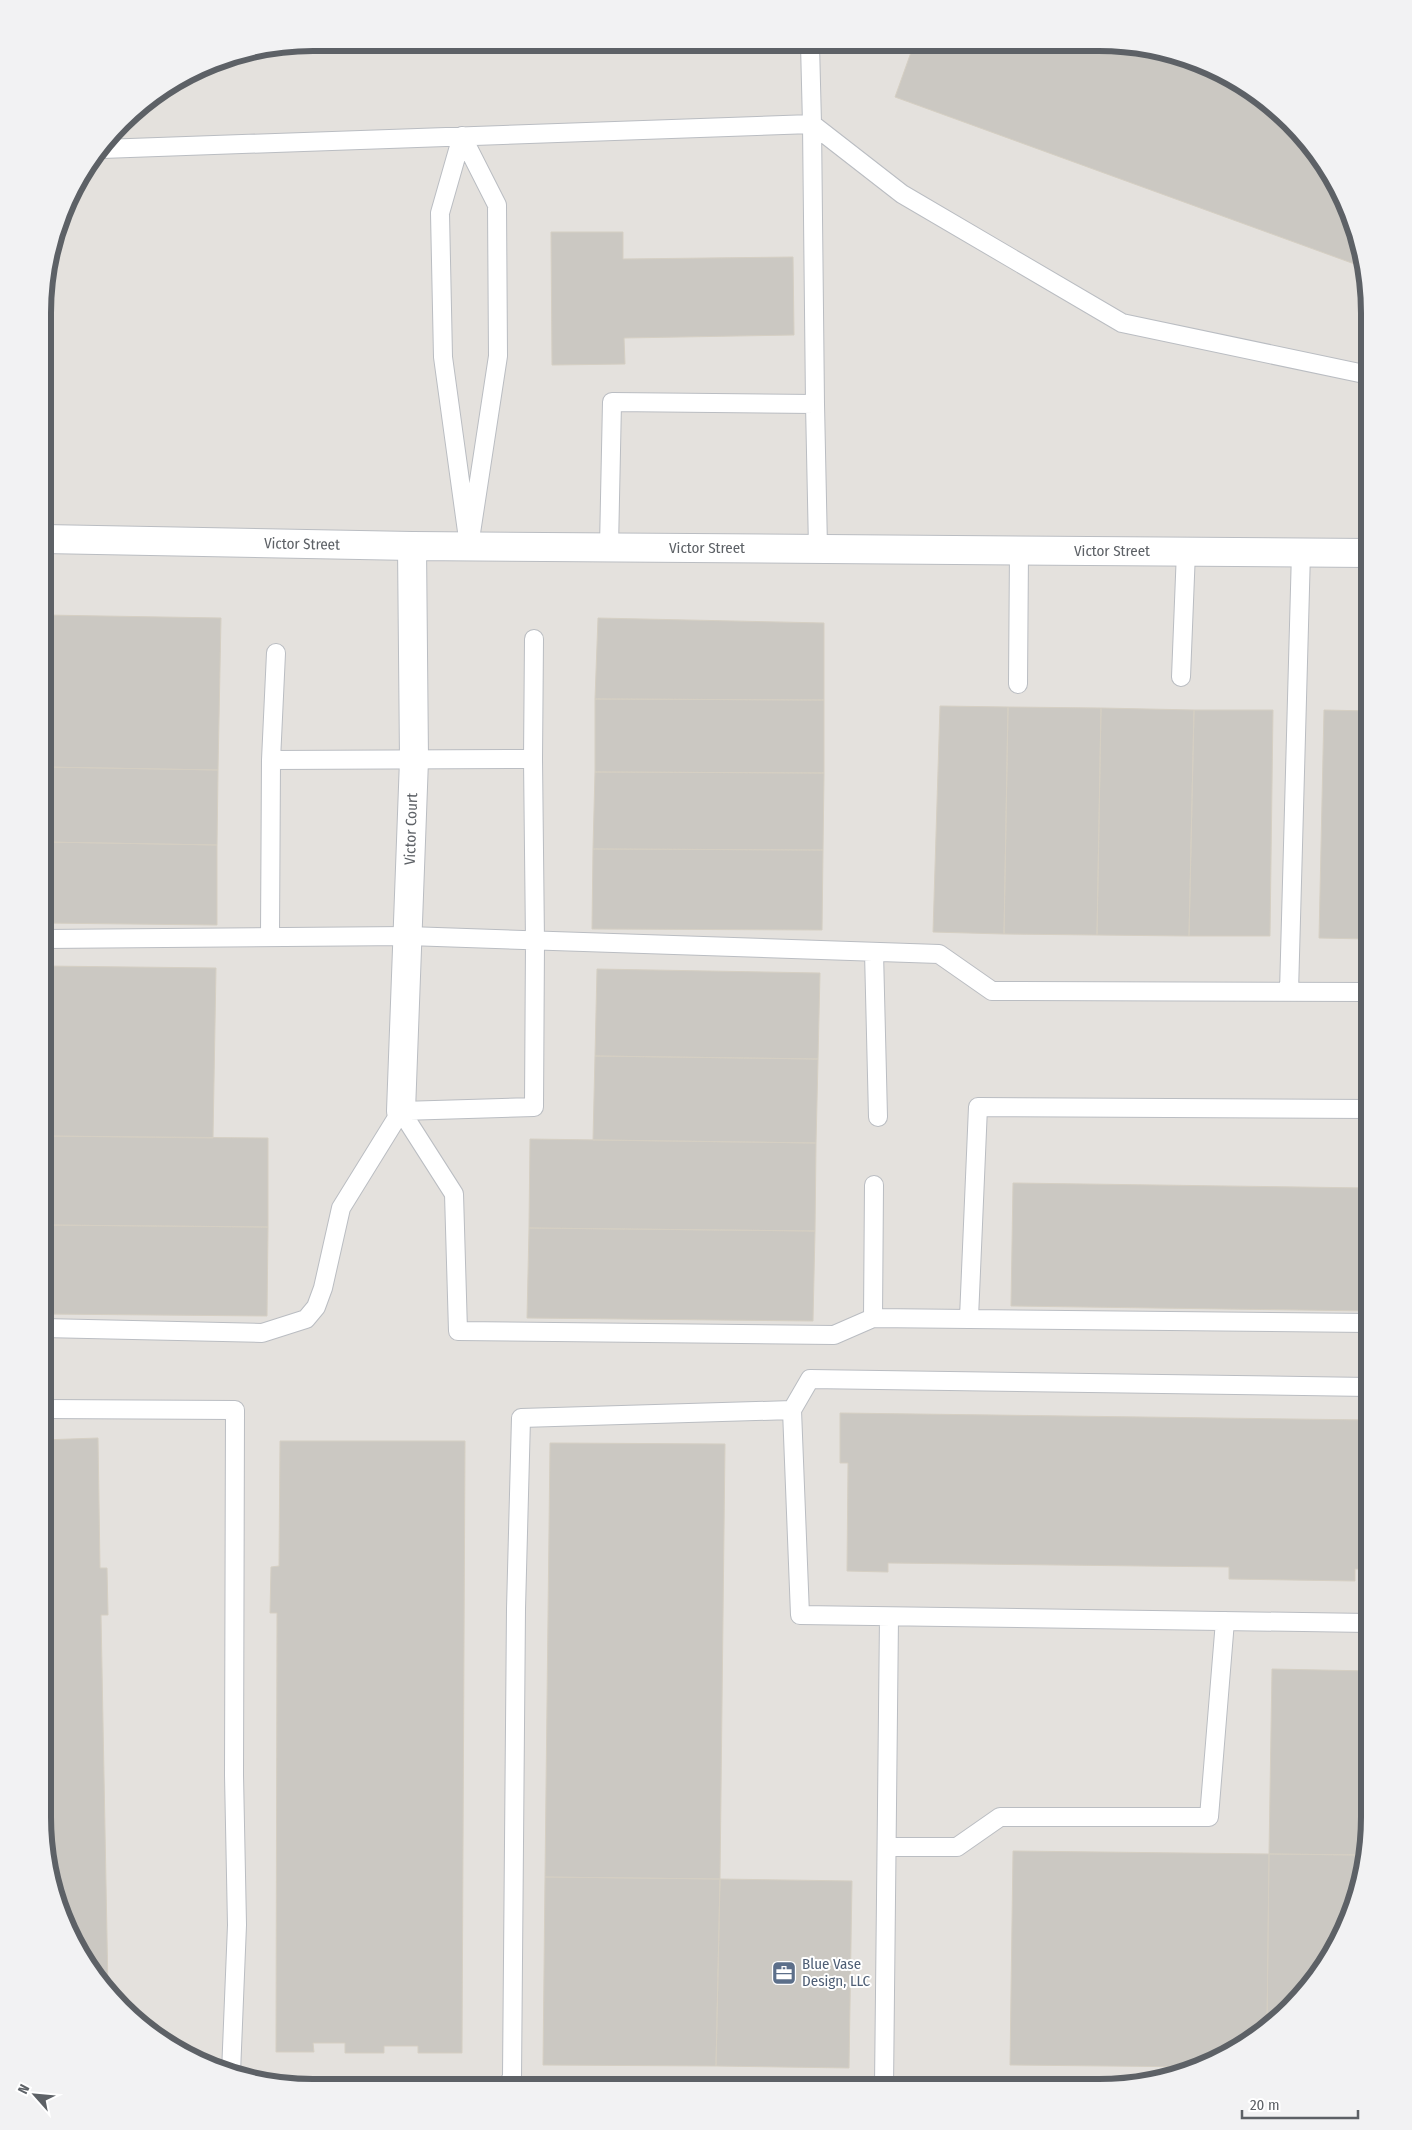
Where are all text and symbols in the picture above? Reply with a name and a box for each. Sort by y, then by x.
street label: Victor Street [264,534,340,554]
street label: Victor Street [669,539,745,557]
street label: Victor Street [1074,542,1150,560]
street label: Victor Court [401,792,421,865]
place label: Blue Vase Design, LLC [802,1955,871,1990]
office icon: Blue Vase Design, LLC [771,1960,797,1986]
north arrow [10,2070,60,2120]
text: N [14,2082,33,2097]
scale bar [1242,2088,1358,2120]
text: 20 m [1250,2096,1280,2114]

